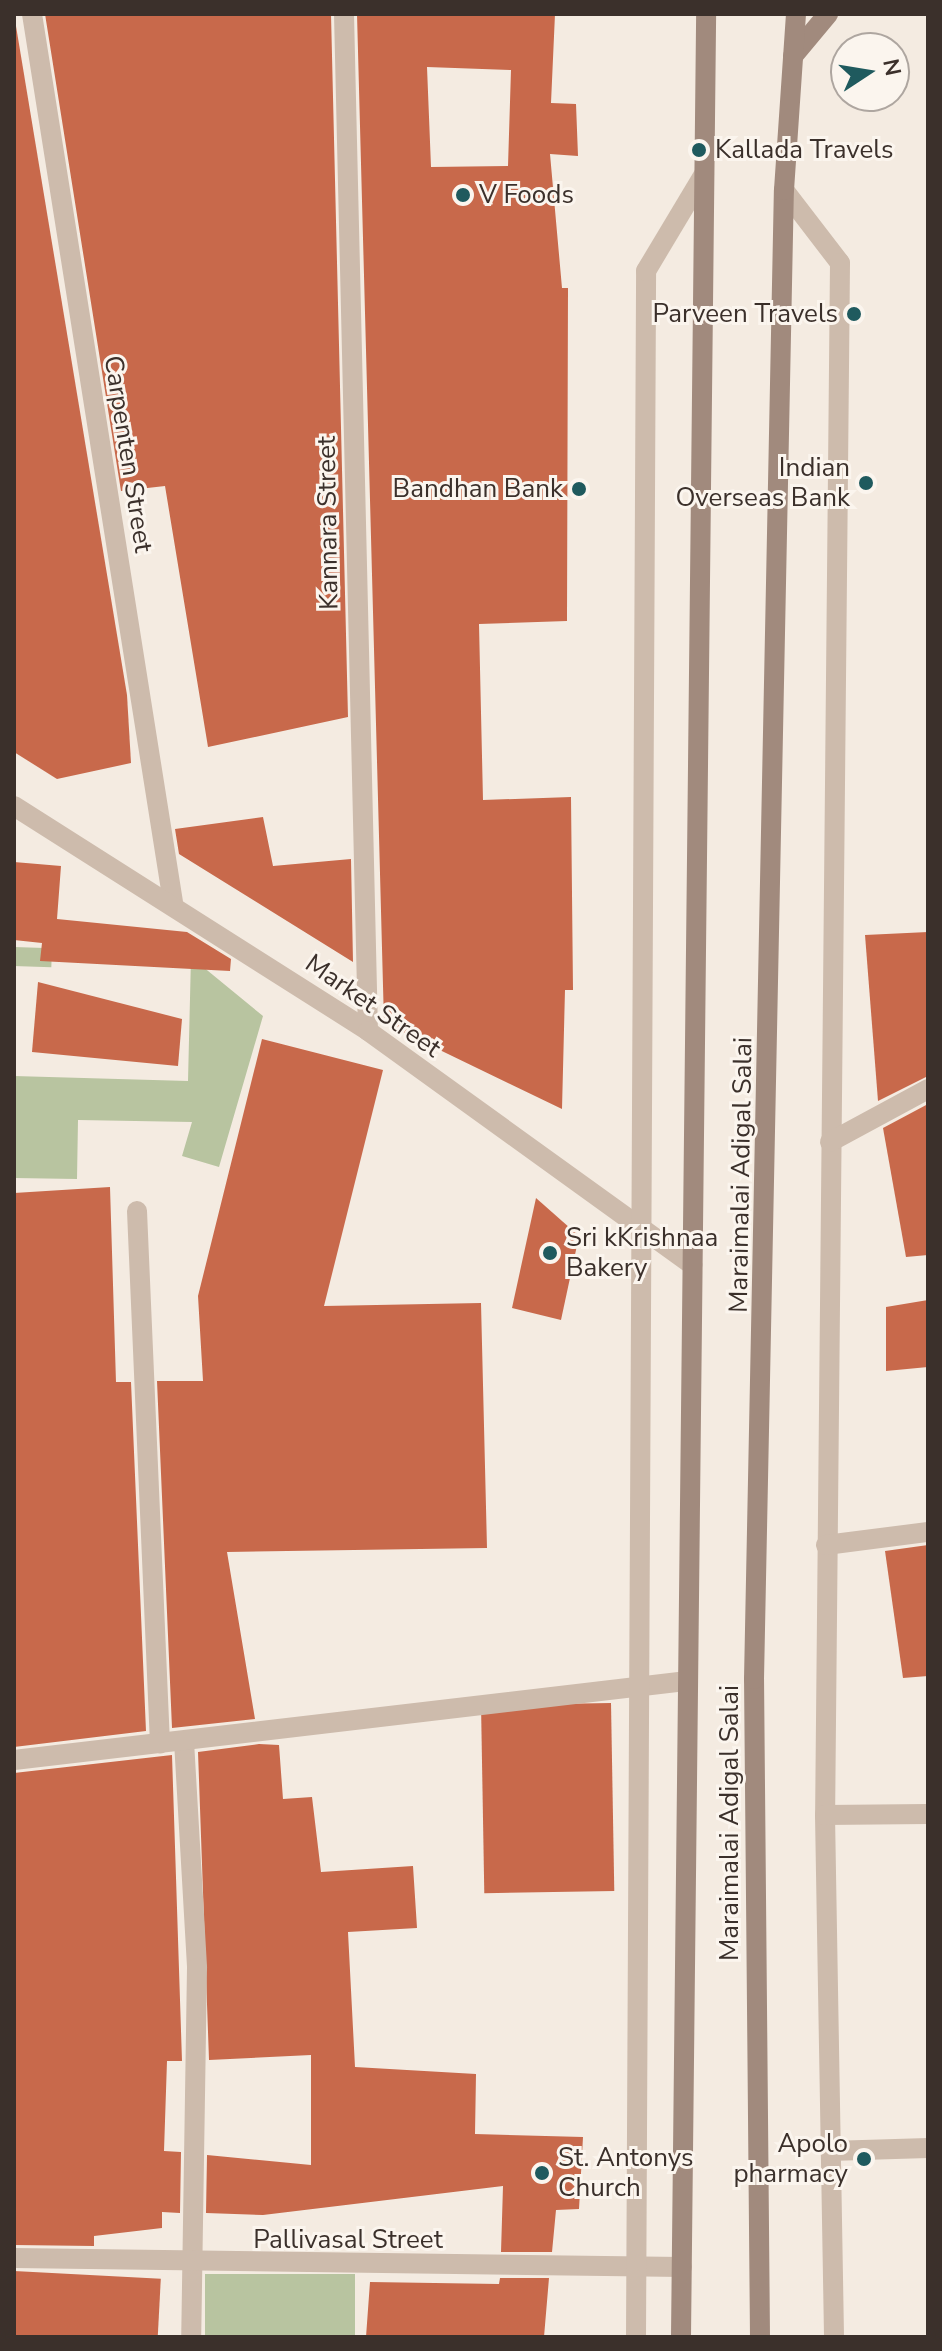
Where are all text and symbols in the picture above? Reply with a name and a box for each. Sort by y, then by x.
north arrow [830,32,910,112]
text: N [875,56,908,79]
place label: Kallada Travels [715,134,893,166]
marker: Kallada Travels [690,141,708,159]
place label: V Foods [479,179,574,211]
marker: V Foods [454,186,472,204]
place label: Parveen Travels [652,298,838,330]
marker: Parveen Travels [845,305,863,323]
street label: Carpenten Street [97,353,159,555]
street label: Kannara Street [311,436,345,610]
place label: Indian Overseas Bank [675,452,850,514]
place label: Bandhan Bank [393,473,563,505]
marker: Indian Overseas Bank [857,474,875,492]
marker: Bandhan Bank [570,480,588,498]
street label: Market Street [299,948,447,1064]
street label: Maraimalai Adigal Salai [723,1037,759,1313]
place label: Sri kKrishnaa Bakery [566,1222,718,1284]
marker: Sri kKrishnaa Bakery [541,1244,559,1262]
street label: Maraimalai Adigal Salai [714,1685,746,1961]
place label: Apolo pharmacy [733,2128,848,2190]
place label: St. Antonys Church [558,2142,693,2204]
marker: Apolo pharmacy [855,2150,873,2168]
marker: St. Antonys Church [533,2164,551,2182]
street label: Pallivasal Street [253,2224,443,2256]

